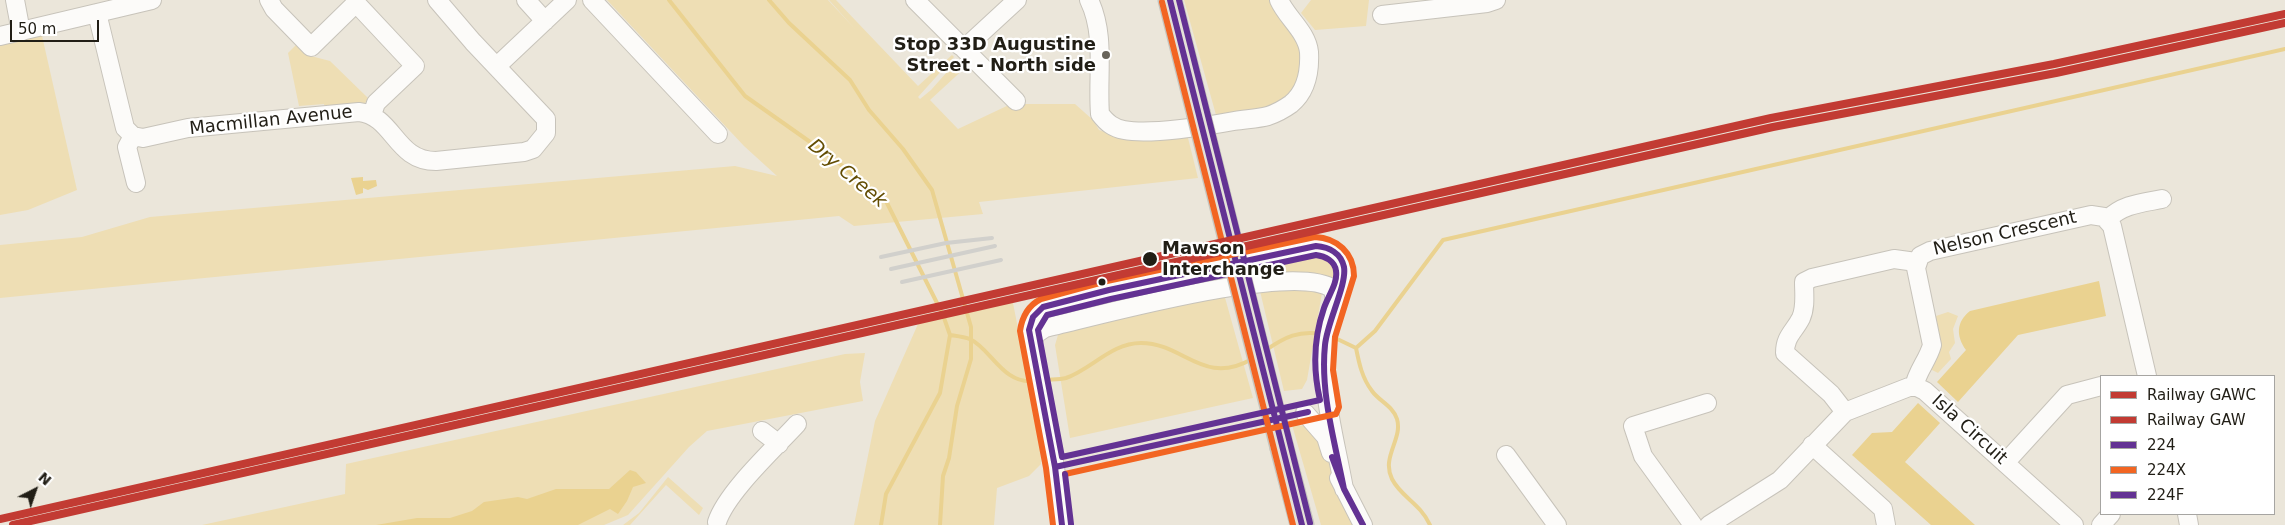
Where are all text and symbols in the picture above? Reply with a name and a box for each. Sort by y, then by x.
scale bar [12,10,101,42]
text: 50 m [18,20,56,38]
place label: Stop 33D Augustine Street - North side [894,34,1096,76]
marker: Stop 33D Augustine Street - North side [1100,49,1112,61]
street label: Macmillan Avenue [188,102,354,140]
water label: Dry Creek [803,135,891,213]
street label: Nelson Crescent [1931,207,2079,261]
place label: Mawson Interchange [1162,238,1285,280]
marker: Mawson Interchange [1141,250,1159,268]
unlabelled marker [1097,277,1107,287]
legend [2100,375,2275,515]
text: Railway GAWC [2147,386,2256,404]
street label: Isla Circuit [1927,390,2011,470]
text: Railway GAW [2147,411,2246,429]
text: 224 [2147,436,2176,454]
text: 224X [2147,461,2186,479]
north arrow [10,465,60,515]
text: N [35,469,55,489]
text: 224F [2147,486,2184,504]

